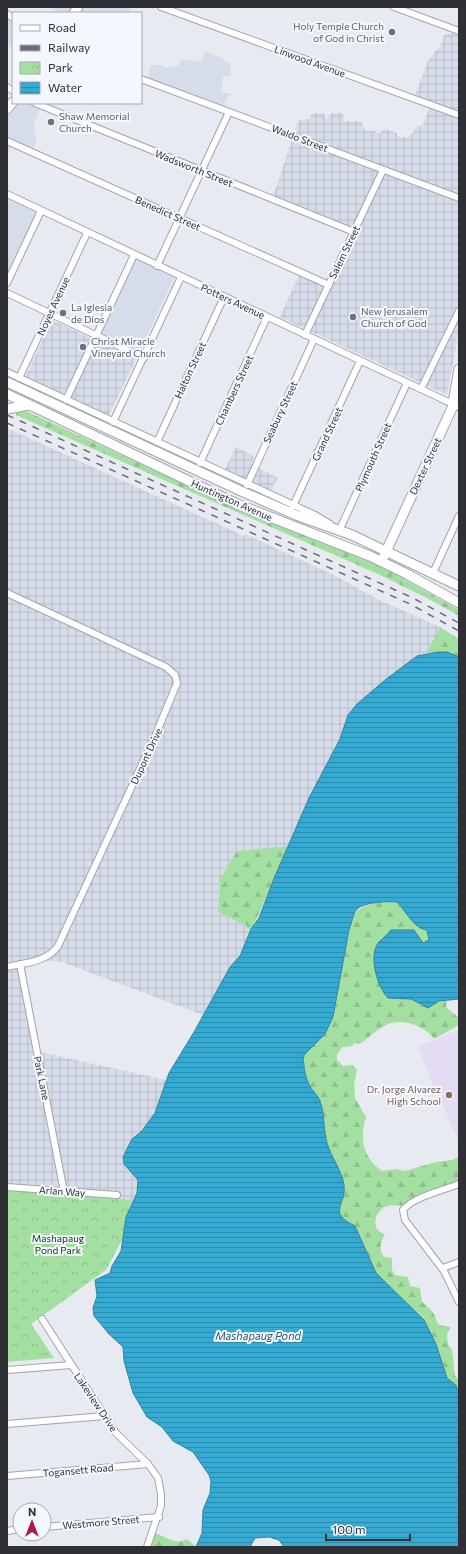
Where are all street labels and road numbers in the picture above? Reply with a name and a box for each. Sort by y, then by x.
street label: Linwood Avenue [273,43,347,79]
street label: Waldo Street [270,122,330,154]
street label: Wadsworth Street [153,147,235,189]
street label: Benedict Street [133,193,203,233]
street label: Salem Street [326,223,362,281]
street label: Noyes Avenue [34,275,72,337]
street label: Potters Avenue [199,281,267,321]
street label: Halton Street [172,340,208,400]
street label: Chambers Street [212,353,256,427]
street label: Seabury Street [260,379,300,445]
street label: Grand Street [309,405,345,463]
street label: Plymouth Street [352,421,394,493]
street label: Dexter Street [407,436,443,496]
street label: Huntington Avenue [190,477,274,523]
street label: Dupont Drive [128,726,164,786]
street label: Park Lane [31,1055,53,1101]
street label: Arlan Way [38,1183,86,1199]
street label: Lakeview Drive [72,1370,120,1434]
street label: Togansett Road [42,1461,114,1479]
street label: Westmore Street [62,1513,140,1531]

